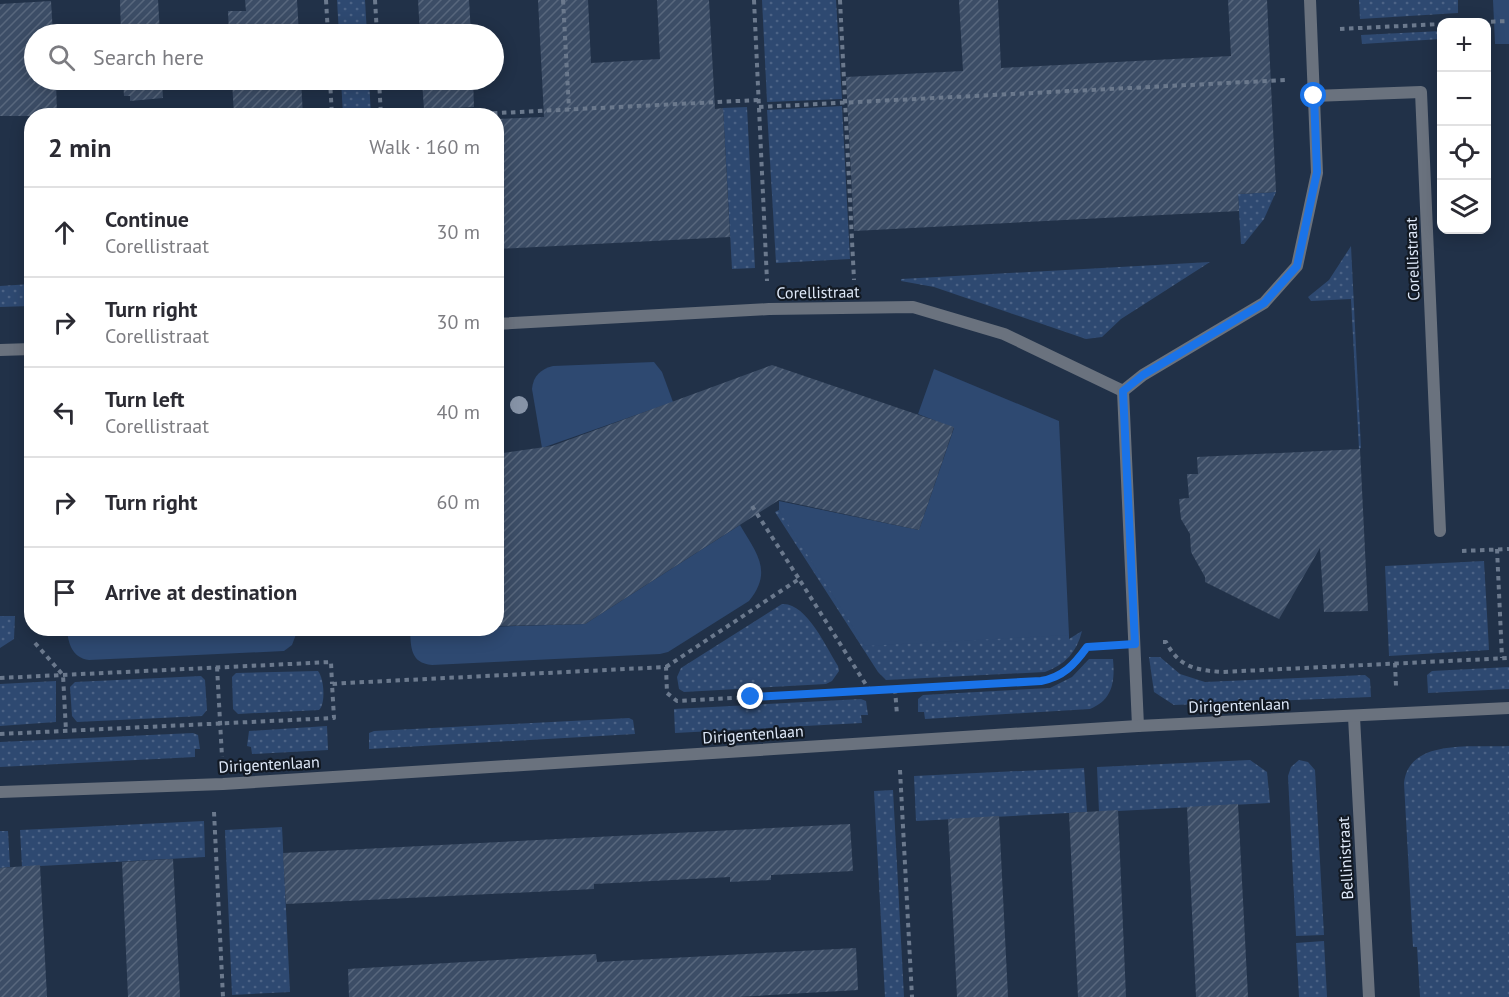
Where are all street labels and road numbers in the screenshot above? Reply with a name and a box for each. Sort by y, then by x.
street label: Corellistraat [1401,216,1423,301]
street label: Corellistraat [776,281,860,303]
street label: Dirigentenlaan [1188,693,1290,717]
street label: Dirigentenlaan [702,720,804,748]
street label: Dirigentenlaan [218,751,320,777]
street label: Bellinistraat [1333,815,1357,900]

